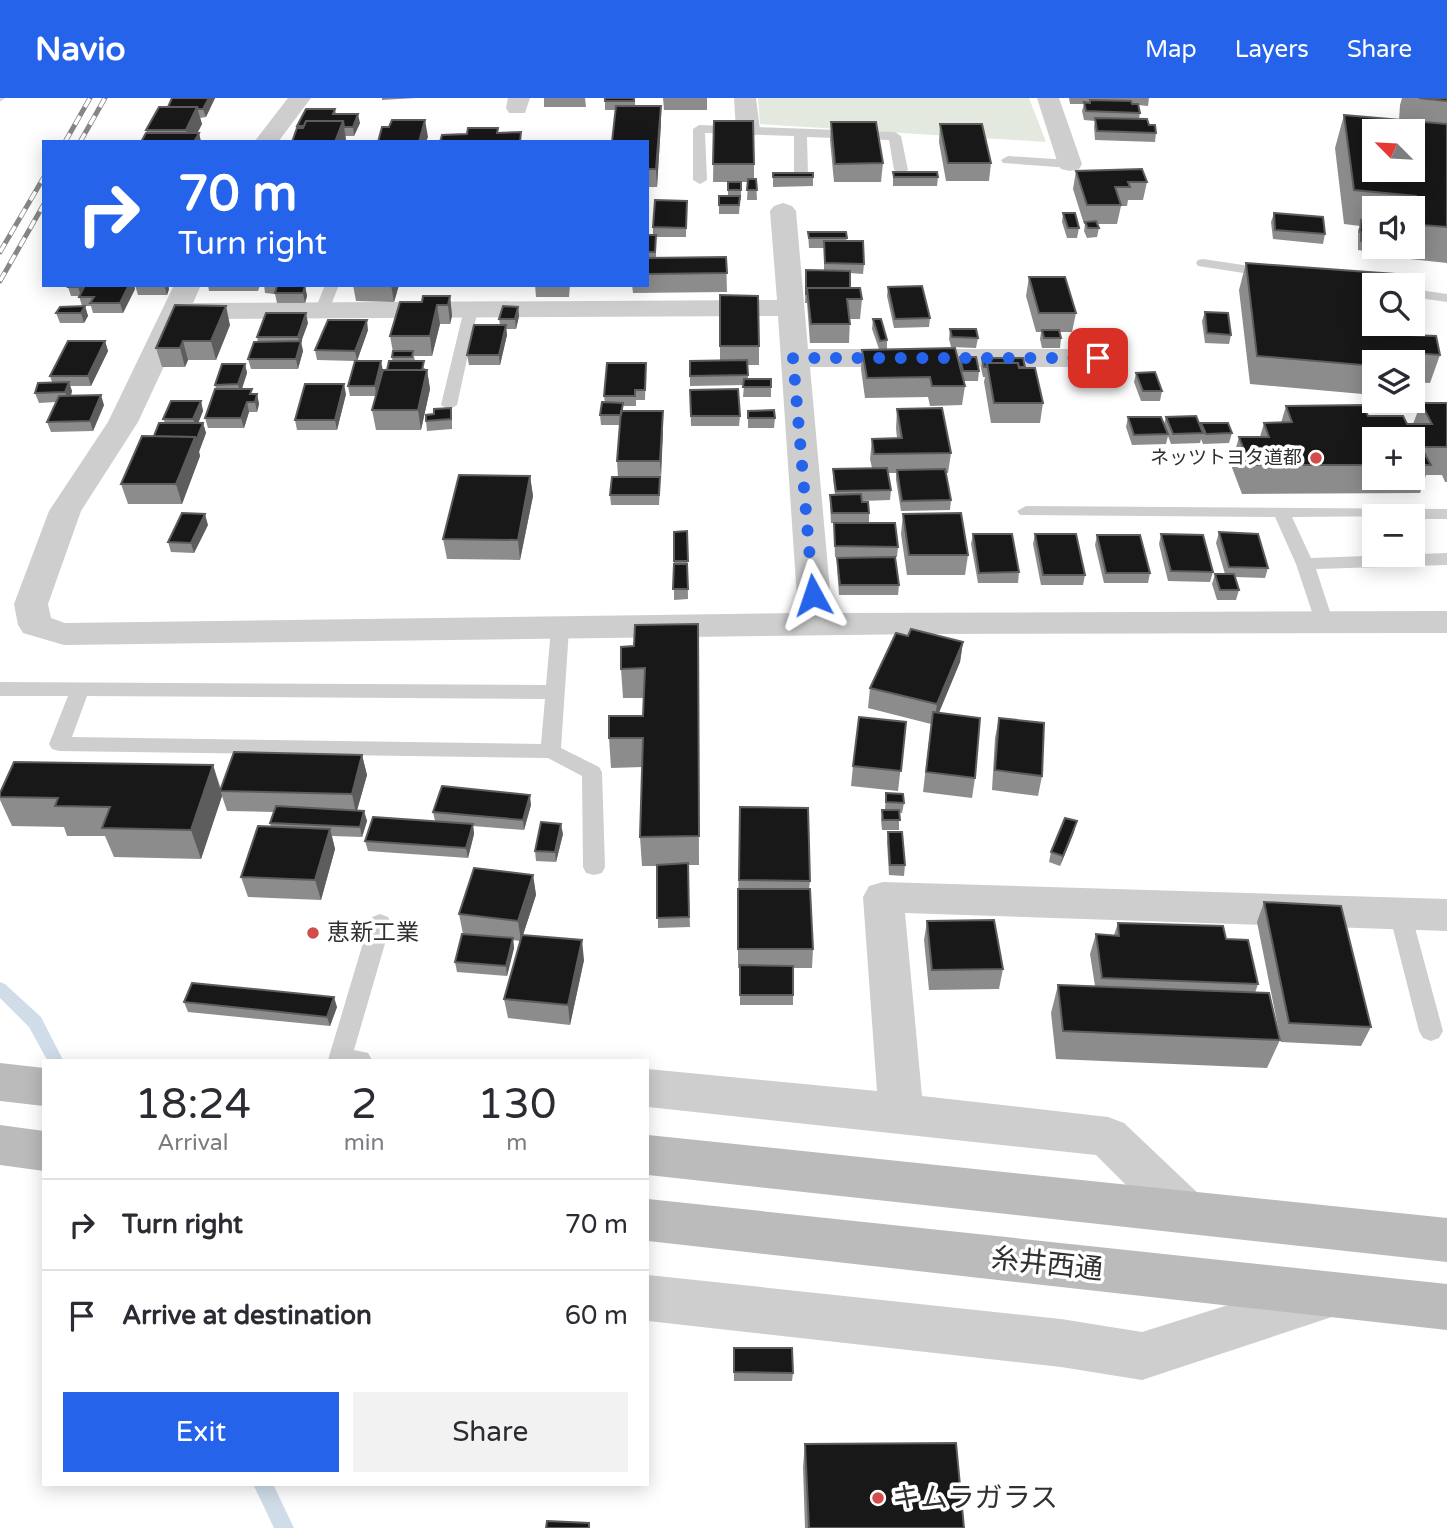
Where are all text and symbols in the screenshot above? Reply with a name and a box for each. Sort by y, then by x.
text: Navio [35,30,126,69]
text: Map [1145,35,1197,64]
text: Layers [1235,35,1309,64]
text: Share [1347,35,1412,64]
north arrow [1362,119,1424,182]
map controls [1362,119,1425,567]
text: 70 m [178,165,297,224]
icon: right [63,168,154,259]
button: sound [1362,196,1425,259]
text: Turn right [178,225,327,263]
button: search [1362,273,1425,336]
pin [1068,328,1128,388]
icon: arrive [1079,339,1117,377]
button: layers [1362,350,1425,413]
button: + [1362,427,1425,490]
place label: ネッツトヨタ道都 [1150,447,1302,469]
marker: ネッツトヨタ道都 [1308,450,1324,466]
button: − [1362,504,1425,567]
position arrow [776,558,850,632]
place label: 恵新工業 [327,919,419,947]
marker: 恵新工業 [305,925,321,941]
text: 18:24 [135,1079,251,1130]
text: 2 [351,1079,377,1130]
text: 130 [477,1079,556,1130]
text: Arrival [157,1129,228,1157]
text: min [344,1129,385,1157]
text: m [506,1129,527,1157]
icon: right [63,1206,101,1244]
text: Turn right [122,1209,243,1240]
text: 70 m [565,1209,628,1240]
street label: 糸井西通 [990,1241,1104,1287]
icon: arrive [63,1297,101,1335]
text: Arrive at destination [122,1300,372,1331]
text: 60 m [565,1300,628,1331]
button: Exit [63,1392,339,1472]
button: Share [353,1392,628,1472]
place label: キムラガラス [892,1481,1058,1515]
marker: キムラガラス [870,1490,886,1506]

